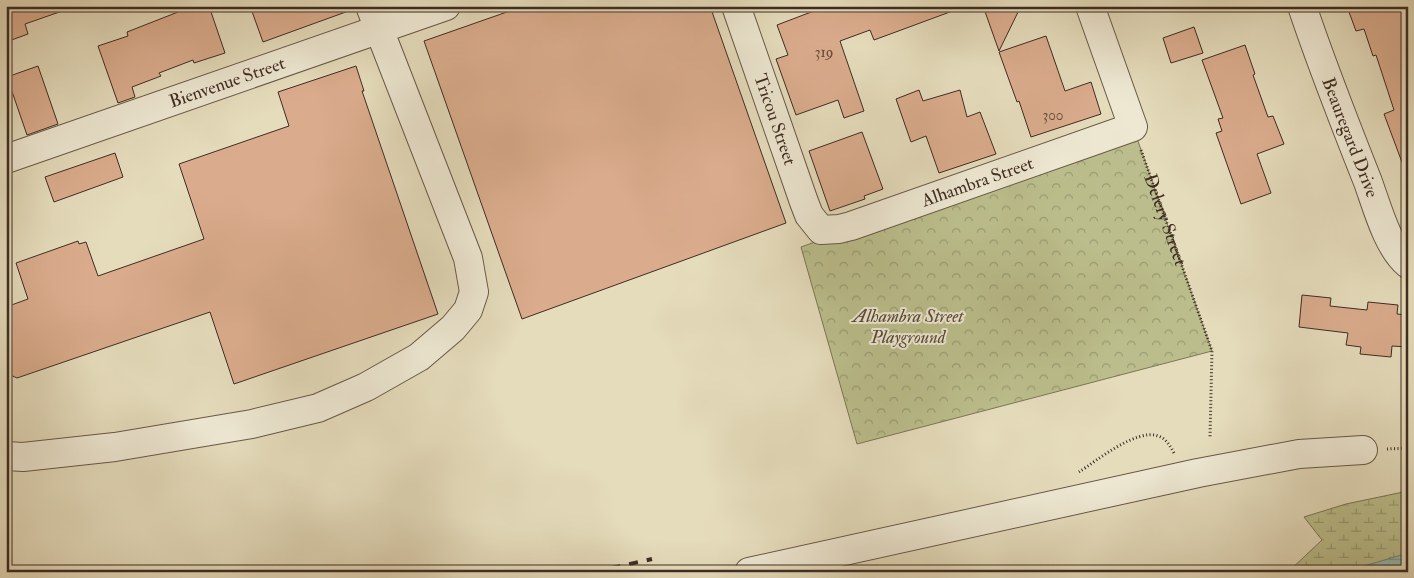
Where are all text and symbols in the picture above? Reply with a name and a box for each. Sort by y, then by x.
house number: 319 [815,43,833,62]
street label: Bienvenue Street [166,51,288,113]
street label: Tricou Street [749,71,802,168]
street label: Beauregard Drive [1317,74,1384,201]
house number: 300 [1042,106,1064,125]
street label: Alhambra Street [918,151,1037,212]
street label: Delery Street [1139,171,1193,269]
park label: Alhambra Street Playground [851,305,964,349]

